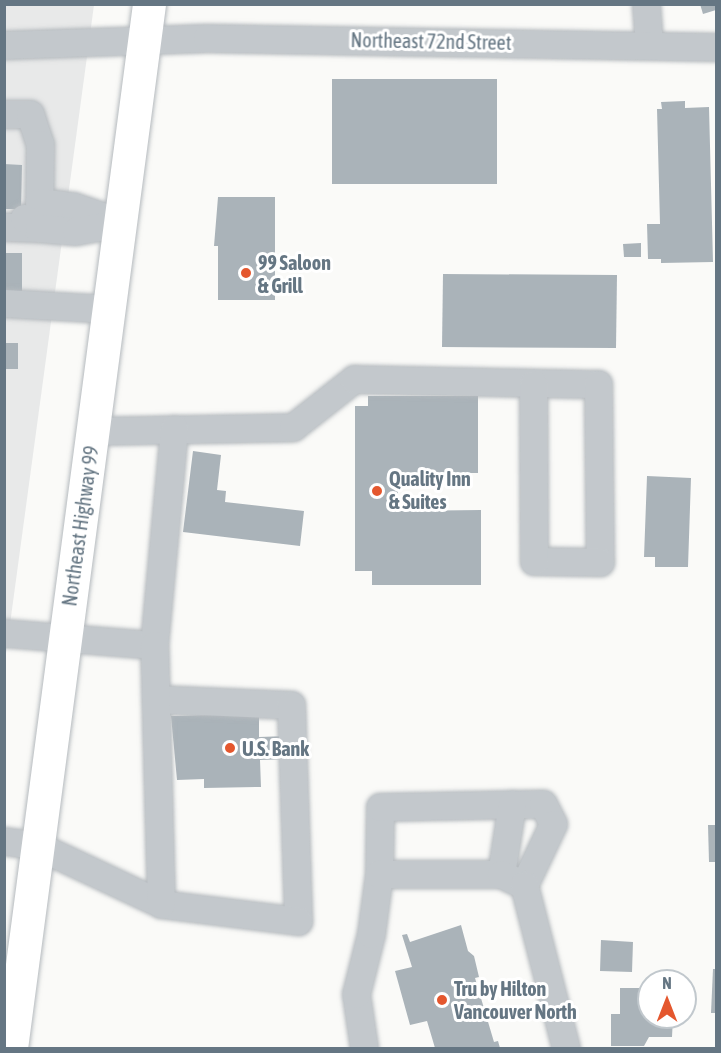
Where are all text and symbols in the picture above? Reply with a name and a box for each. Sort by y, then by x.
street label: Northeast 72nd Street [350,28,512,54]
place label: 99 Saloon & Grill [258,250,331,297]
marker: 99 Saloon & Grill [239,266,253,280]
street label: Northeast Highway 99 [57,444,103,608]
place label: Quality Inn & Suites [389,467,471,514]
marker: Quality Inn & Suites [370,484,384,498]
place label: U.S. Bank [242,736,309,760]
marker: U.S. Bank [223,741,237,755]
north arrow [637,969,697,1029]
text: N [662,974,672,992]
place label: Tru by Hilton Vancouver North [454,976,577,1023]
marker: Tru by Hilton Vancouver North [435,993,449,1007]

